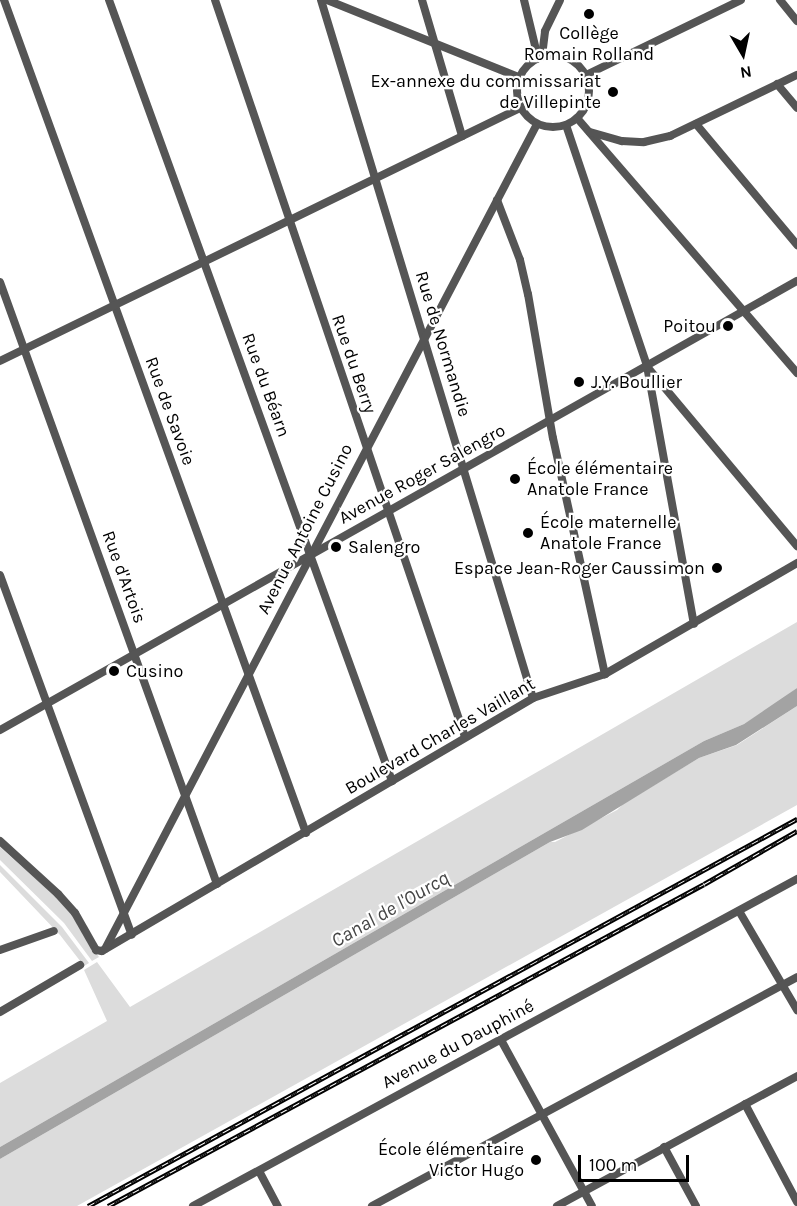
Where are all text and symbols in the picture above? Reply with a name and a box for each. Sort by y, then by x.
marker: Collège Romain Rolland [582,7,596,21]
place label: Collège Romain Rolland [524,23,654,66]
north arrow [713,24,773,84]
text: N [739,62,753,83]
place label: Ex-annexe du commissariat de Villepinte [370,71,601,113]
marker: Ex-annexe du commissariat de Villepinte [606,85,620,99]
street label: Rue de Normandie [411,269,475,419]
street label: Rue du Berry [327,312,381,416]
place label: Poitou [663,315,716,337]
marker: Poitou [721,319,735,333]
street label: Rue du Béarn [237,330,295,440]
street label: Rue de Savoie [140,354,200,468]
place label: J.Y. Boullier [591,371,682,393]
marker: J.Y. Boullier [572,375,586,389]
street label: Avenue Roger Salengro [335,419,509,529]
street label: Avenue Antoine Cusino [253,440,357,618]
place label: École élémentaire Anatole France [527,458,673,500]
marker: École élémentaire Anatole France [508,472,522,486]
place label: École maternelle Anatole France [540,512,676,554]
marker: École maternelle Anatole France [521,526,535,540]
street label: Rue d'Artois [97,528,151,626]
place label: Salengro [348,536,420,558]
marker: Salengro [329,540,343,554]
place label: Espace Jean-Roger Caussimon [454,557,705,579]
marker: Espace Jean-Roger Caussimon [710,561,724,575]
place label: Cusino [126,660,183,682]
marker: Cusino [107,664,121,678]
street label: Boulevard Charles Vaillant [341,673,539,799]
water label: Canal de l'Ourcq [327,866,453,952]
street label: Avenue du Dauphiné [378,995,538,1093]
place label: École élémentaire Victor Hugo [378,1139,524,1182]
scale bar [581,1143,692,1181]
marker: École élémentaire Victor Hugo [529,1153,543,1167]
text: 100 m [589,1154,637,1176]

